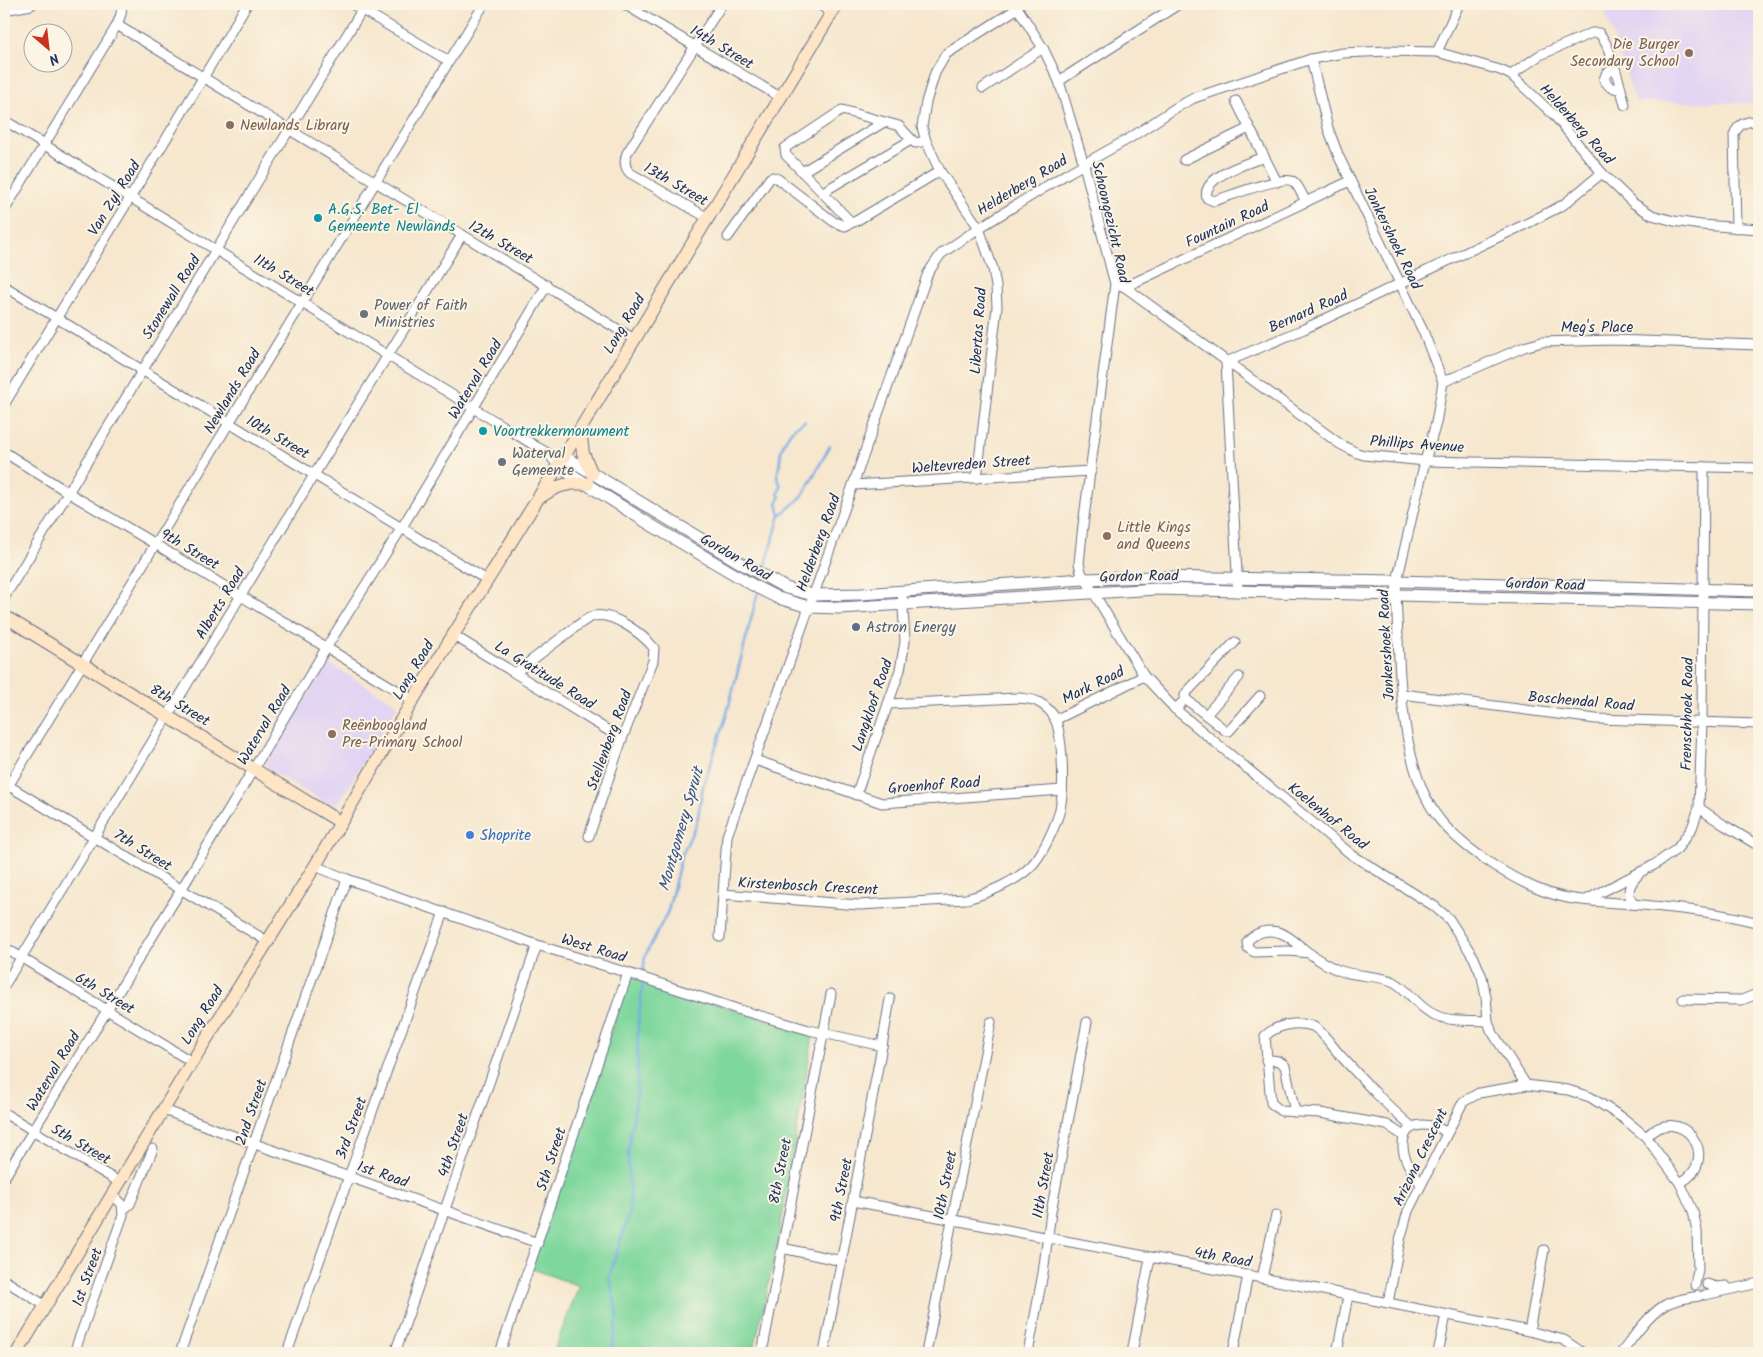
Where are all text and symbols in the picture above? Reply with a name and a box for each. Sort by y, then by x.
street label: 14th Street [685,19,758,76]
north arrow [22,22,72,72]
place label: Die Burger Secondary School [1570,33,1680,74]
text: N [44,47,63,70]
marker: Die Burger Secondary School [1683,47,1695,59]
street label: Helderberg Road [1533,79,1620,171]
place label: Newlands Library [240,114,350,138]
marker: Newlands Library [224,119,236,131]
street label: Helderberg Road [972,149,1073,223]
street label: Van Zyl Road [82,156,148,241]
street label: 13th Street [639,157,712,213]
street label: Schoongezicht Road [1084,159,1136,286]
street label: Jonkershoek Road [1357,183,1428,294]
street label: Fountain Road [1181,195,1274,255]
place label: A.G.S. Bet- El Gemeente Newlands [328,198,456,239]
marker: A.G.S. Bet- El Gemeente Newlands [312,212,324,224]
street label: 12th Street [464,215,538,271]
street label: 11th Street [248,248,319,304]
street label: Stonewall Road [136,250,208,345]
street label: Bernard Road [1265,283,1353,340]
street label: Libertas Road [964,286,994,375]
street label: Long Road [598,290,652,359]
place label: Power of Faith Ministries [374,294,468,335]
marker: Power of Faith Ministries [358,308,370,320]
street label: Meg's Place [1561,316,1634,340]
street label: Waterval Road [443,335,509,424]
street label: Newlands Road [198,344,268,439]
street label: 10th Street [241,410,314,466]
place label: Voortrekkermonument [493,420,629,444]
marker: Voortrekkermonument [477,425,489,437]
street label: Phillips Avenue [1369,430,1465,460]
place label: Waterval Gemeente [512,442,574,483]
street label: Weltevreden Street [911,449,1031,481]
marker: Waterval Gemeente [496,456,508,468]
street label: Helderberg Road [790,491,848,596]
place label: Little Kings and Queens [1117,516,1191,557]
street label: 9th Street [155,523,224,577]
street label: Gordon Road [695,528,776,588]
marker: Little Kings and Queens [1101,530,1113,542]
street label: Alberts Road [190,562,252,644]
street label: Gordon Road [1099,564,1179,590]
street label: Gordon Road [1505,572,1586,598]
street label: Jonkershoek Road [1372,588,1402,701]
place label: Astron Energy [866,616,957,640]
marker: Astron Energy [850,621,862,633]
street label: La Gratitude Road [489,635,600,717]
street label: Long Road [387,636,441,705]
street label: Langkloof Road [846,655,900,755]
street label: Frenschhoek Road [1675,657,1701,771]
street label: Mark Road [1058,660,1129,711]
street label: 8th Street [145,678,215,733]
street label: Waterval Road [232,681,298,770]
street label: Boschendal Road [1527,685,1636,719]
street label: Stellenberg Road [581,686,639,794]
place label: Reënboogland Pre-Primary School [342,714,463,755]
marker: Reënboogland Pre-Primary School [326,728,338,740]
water label: Montgomery Spruit [652,762,712,894]
street label: Groenhof Road [887,771,981,801]
street label: Koelenhof Road [1282,777,1373,857]
street label: 7th Street [109,823,176,878]
place label: Shoprite [480,824,531,848]
marker: Shoprite [464,829,476,841]
street label: Kirstenbosch Crescent [737,871,879,903]
street label: West Road [558,928,630,970]
street label: 6th Street [70,967,139,1021]
street label: Long Road [175,981,231,1050]
street label: Waterval Road [21,1027,87,1116]
street label: 2nd Street [229,1076,274,1149]
street label: 3rd Street [330,1093,374,1163]
street label: Arizona Crescent [1387,1104,1455,1211]
street label: 4th Street [432,1110,476,1181]
street label: 5th Street [46,1118,115,1172]
street label: 5th Street [530,1124,574,1194]
street label: 8th Street [763,1136,799,1206]
street label: 10th Street [928,1148,964,1222]
street label: 11th Street [1026,1150,1062,1220]
street label: 1st Road [354,1155,412,1195]
street label: 9th Street [824,1156,860,1224]
street label: 4th Road [1192,1241,1254,1275]
street label: 1st Street [66,1244,110,1310]

